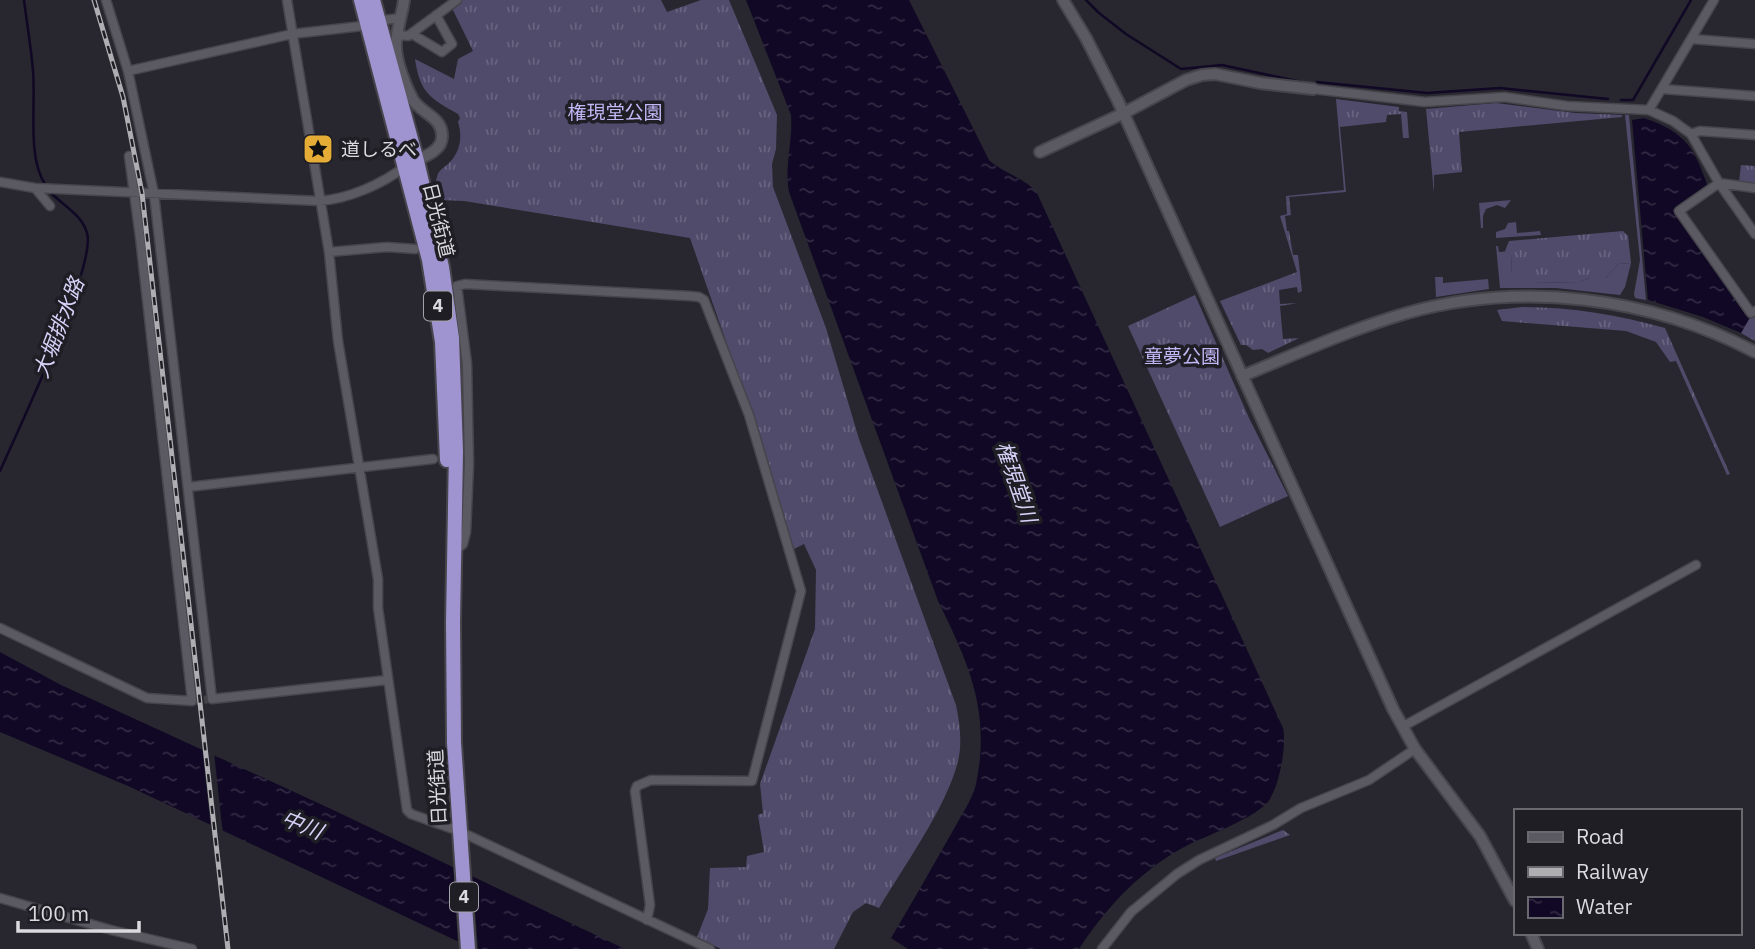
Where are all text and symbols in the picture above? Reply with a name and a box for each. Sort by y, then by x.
park label: 権現堂公園 [567,100,663,124]
place icon: 道しるべ [301,132,335,166]
place label: 道しるべ [341,137,417,161]
street label: 日光街道 [418,180,460,260]
water label: 大堀排水路 [26,272,91,382]
road number: 4 [424,292,452,320]
park label: 童夢公園 [1144,344,1220,368]
water label: 権現堂川 [990,437,1045,528]
street label: 日光街道 [423,748,451,826]
water label: 中川 [278,803,329,846]
legend [1514,809,1741,935]
text: Road [1576,822,1624,850]
text: Railway [1576,857,1649,885]
road number: 4 [450,882,478,912]
scale bar [18,890,138,934]
text: Water [1576,892,1633,920]
text: 100 m [28,899,89,927]

